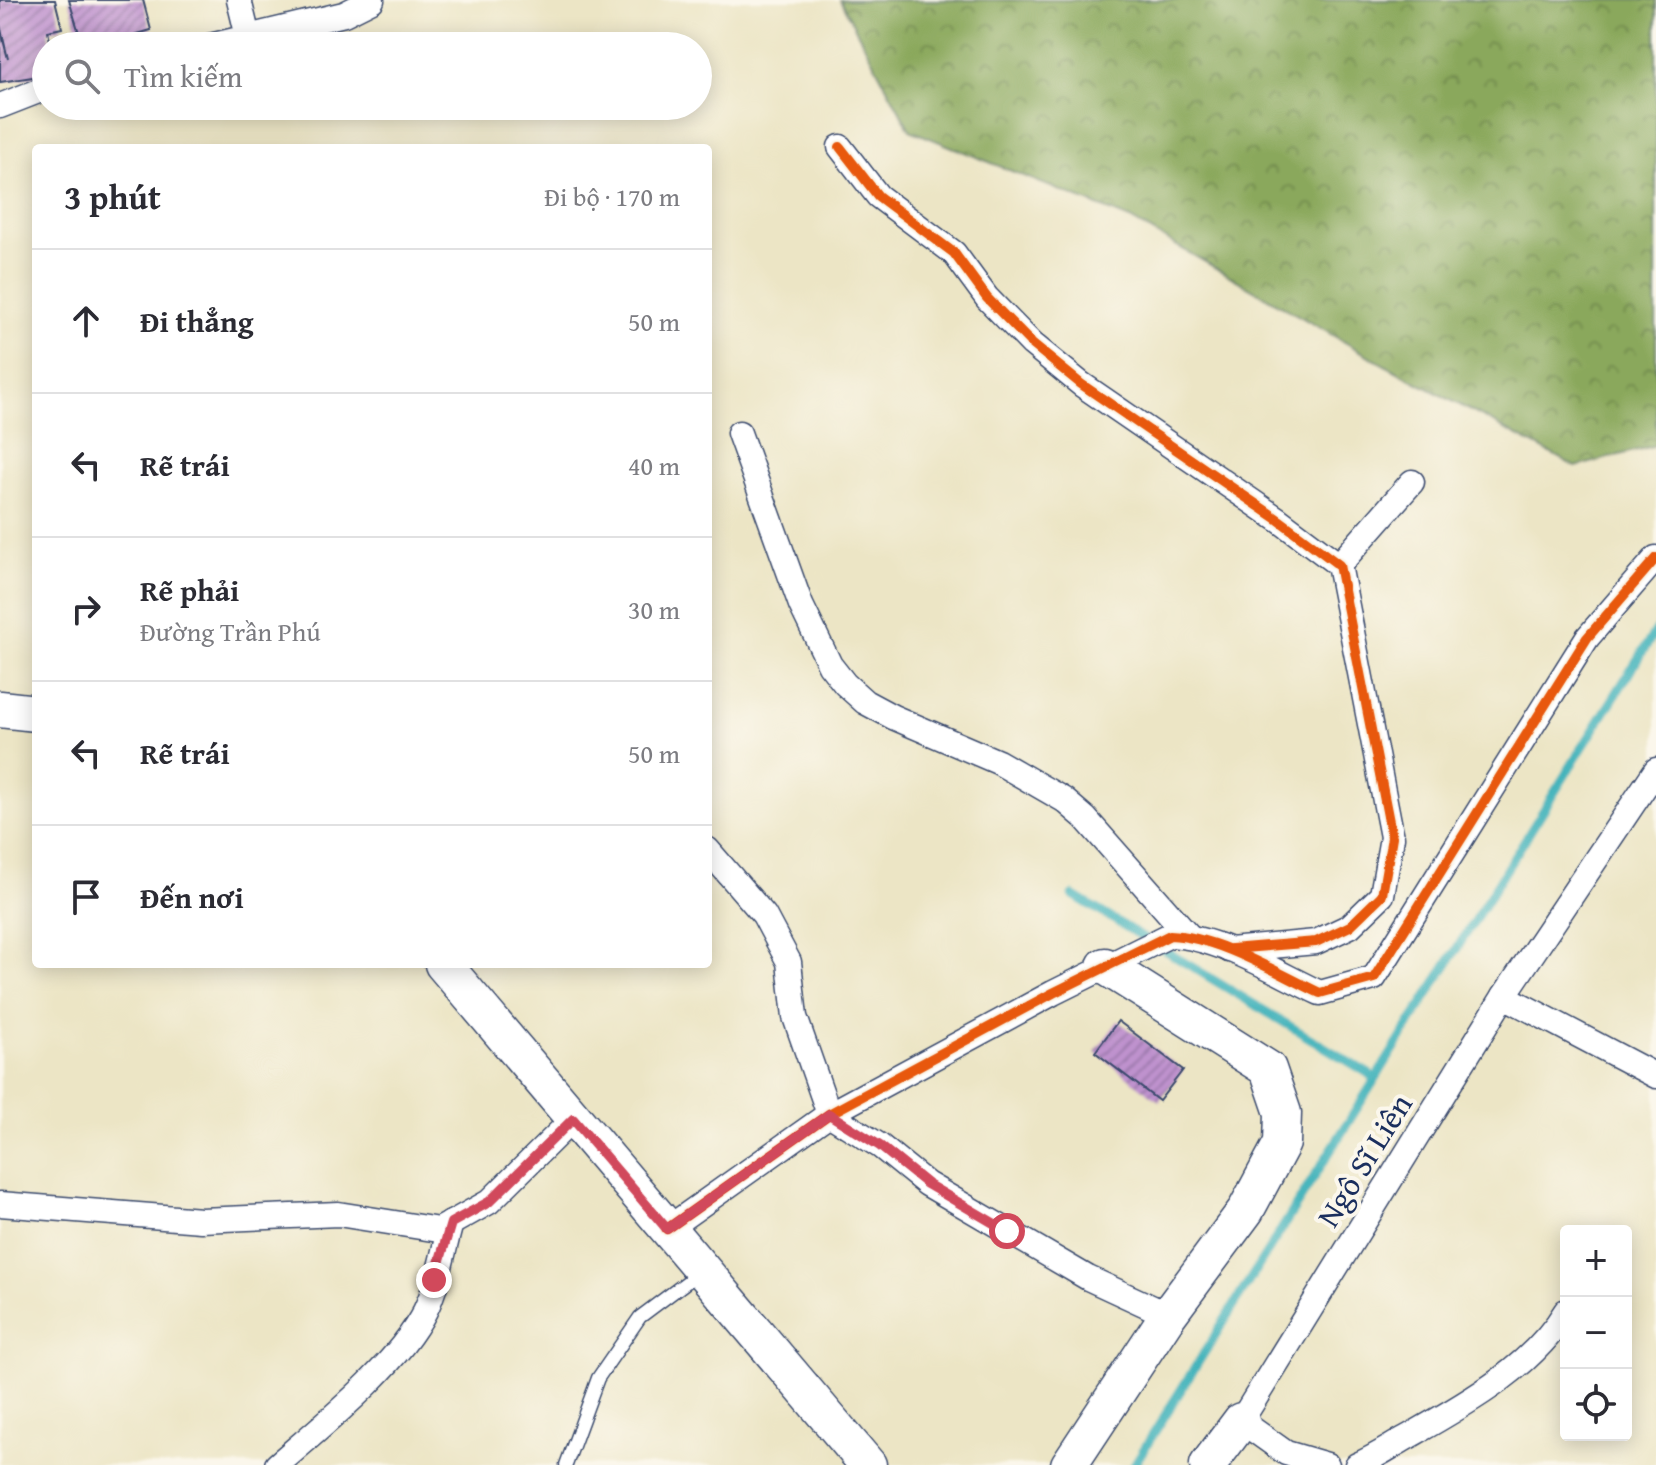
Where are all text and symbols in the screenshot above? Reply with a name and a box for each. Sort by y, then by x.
search box [32,32,712,120]
icon: search [60,54,104,98]
text: Tìm kiếm [124,54,243,98]
text: 3 phút [64,172,161,221]
text: Đi bộ · 170 m [544,177,680,216]
icon: ahead [64,299,108,343]
text: Đi thẳng [140,299,253,343]
text: 50 m [628,302,680,341]
icon: left [64,443,108,487]
text: Rẽ trái [140,443,230,487]
text: 40 m [628,446,680,485]
text: Rẽ phải [140,568,239,612]
icon: right [64,587,108,631]
text: 30 m [628,590,680,629]
text: Đường Trần Phú [140,612,321,651]
icon: left [64,731,108,775]
text: Rẽ trái [140,731,230,775]
text: 50 m [628,734,680,773]
icon: arrive [64,875,108,919]
text: Đến nơi [140,875,244,919]
street label: Ngô Sĩ Liên [1304,1084,1424,1236]
route start [989,1213,1025,1249]
map controls [1560,1225,1632,1441]
button: + [1560,1225,1632,1297]
route end [416,1262,452,1298]
button: − [1560,1297,1632,1369]
button: locate [1560,1369,1632,1441]

